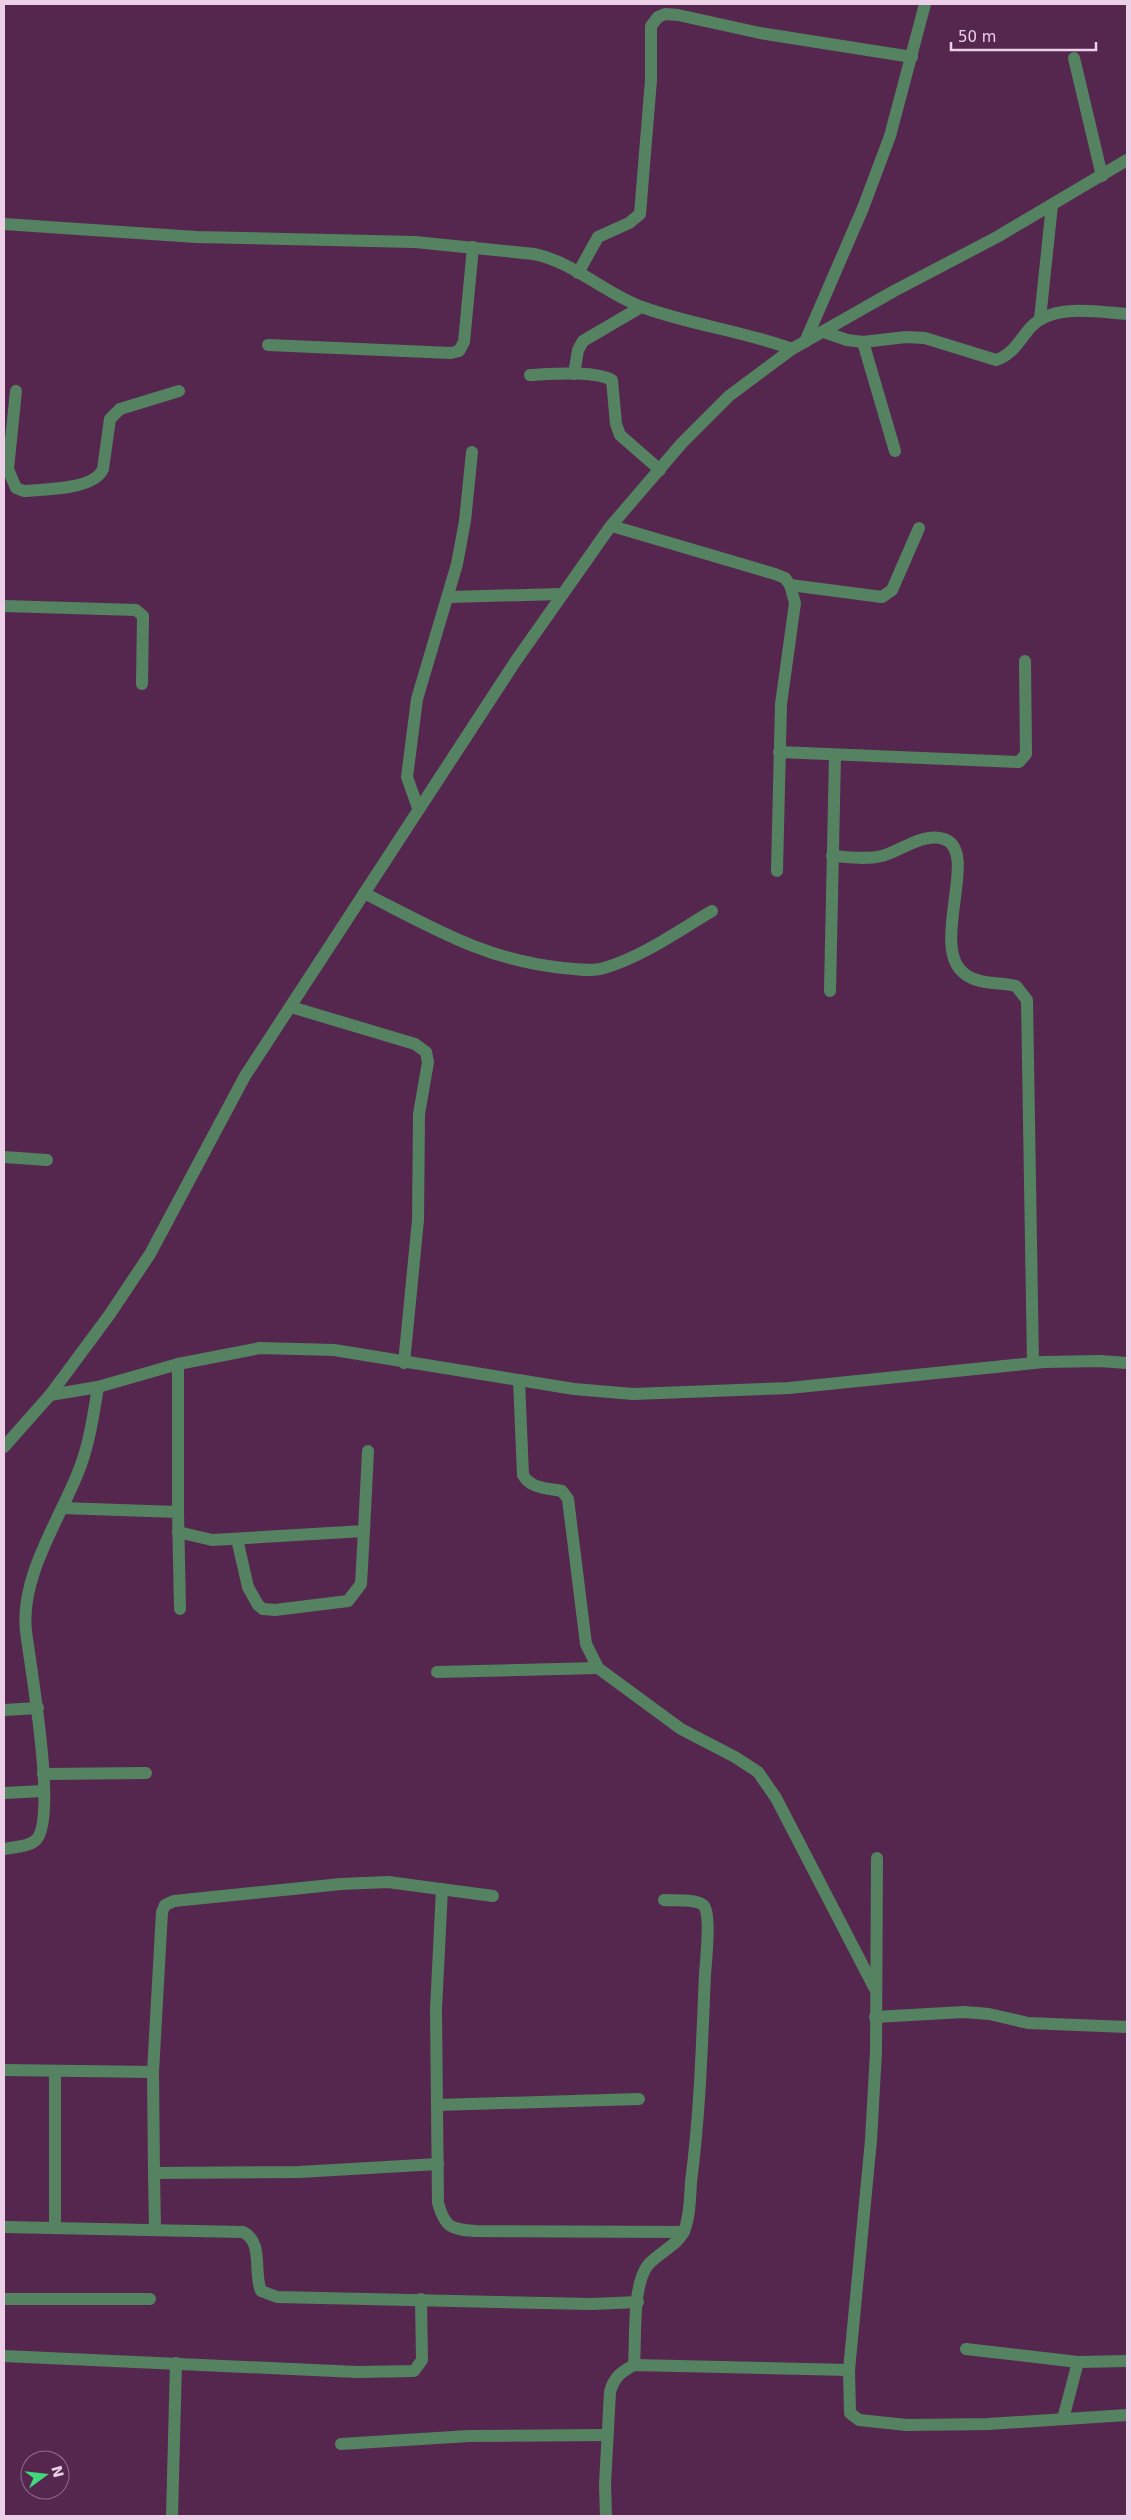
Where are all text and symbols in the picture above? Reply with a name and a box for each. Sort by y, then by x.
scale bar [951,20,1096,52]
text: 50 m [958,28,996,46]
north arrow [20,2450,70,2500]
text: N [48,2464,67,2479]

